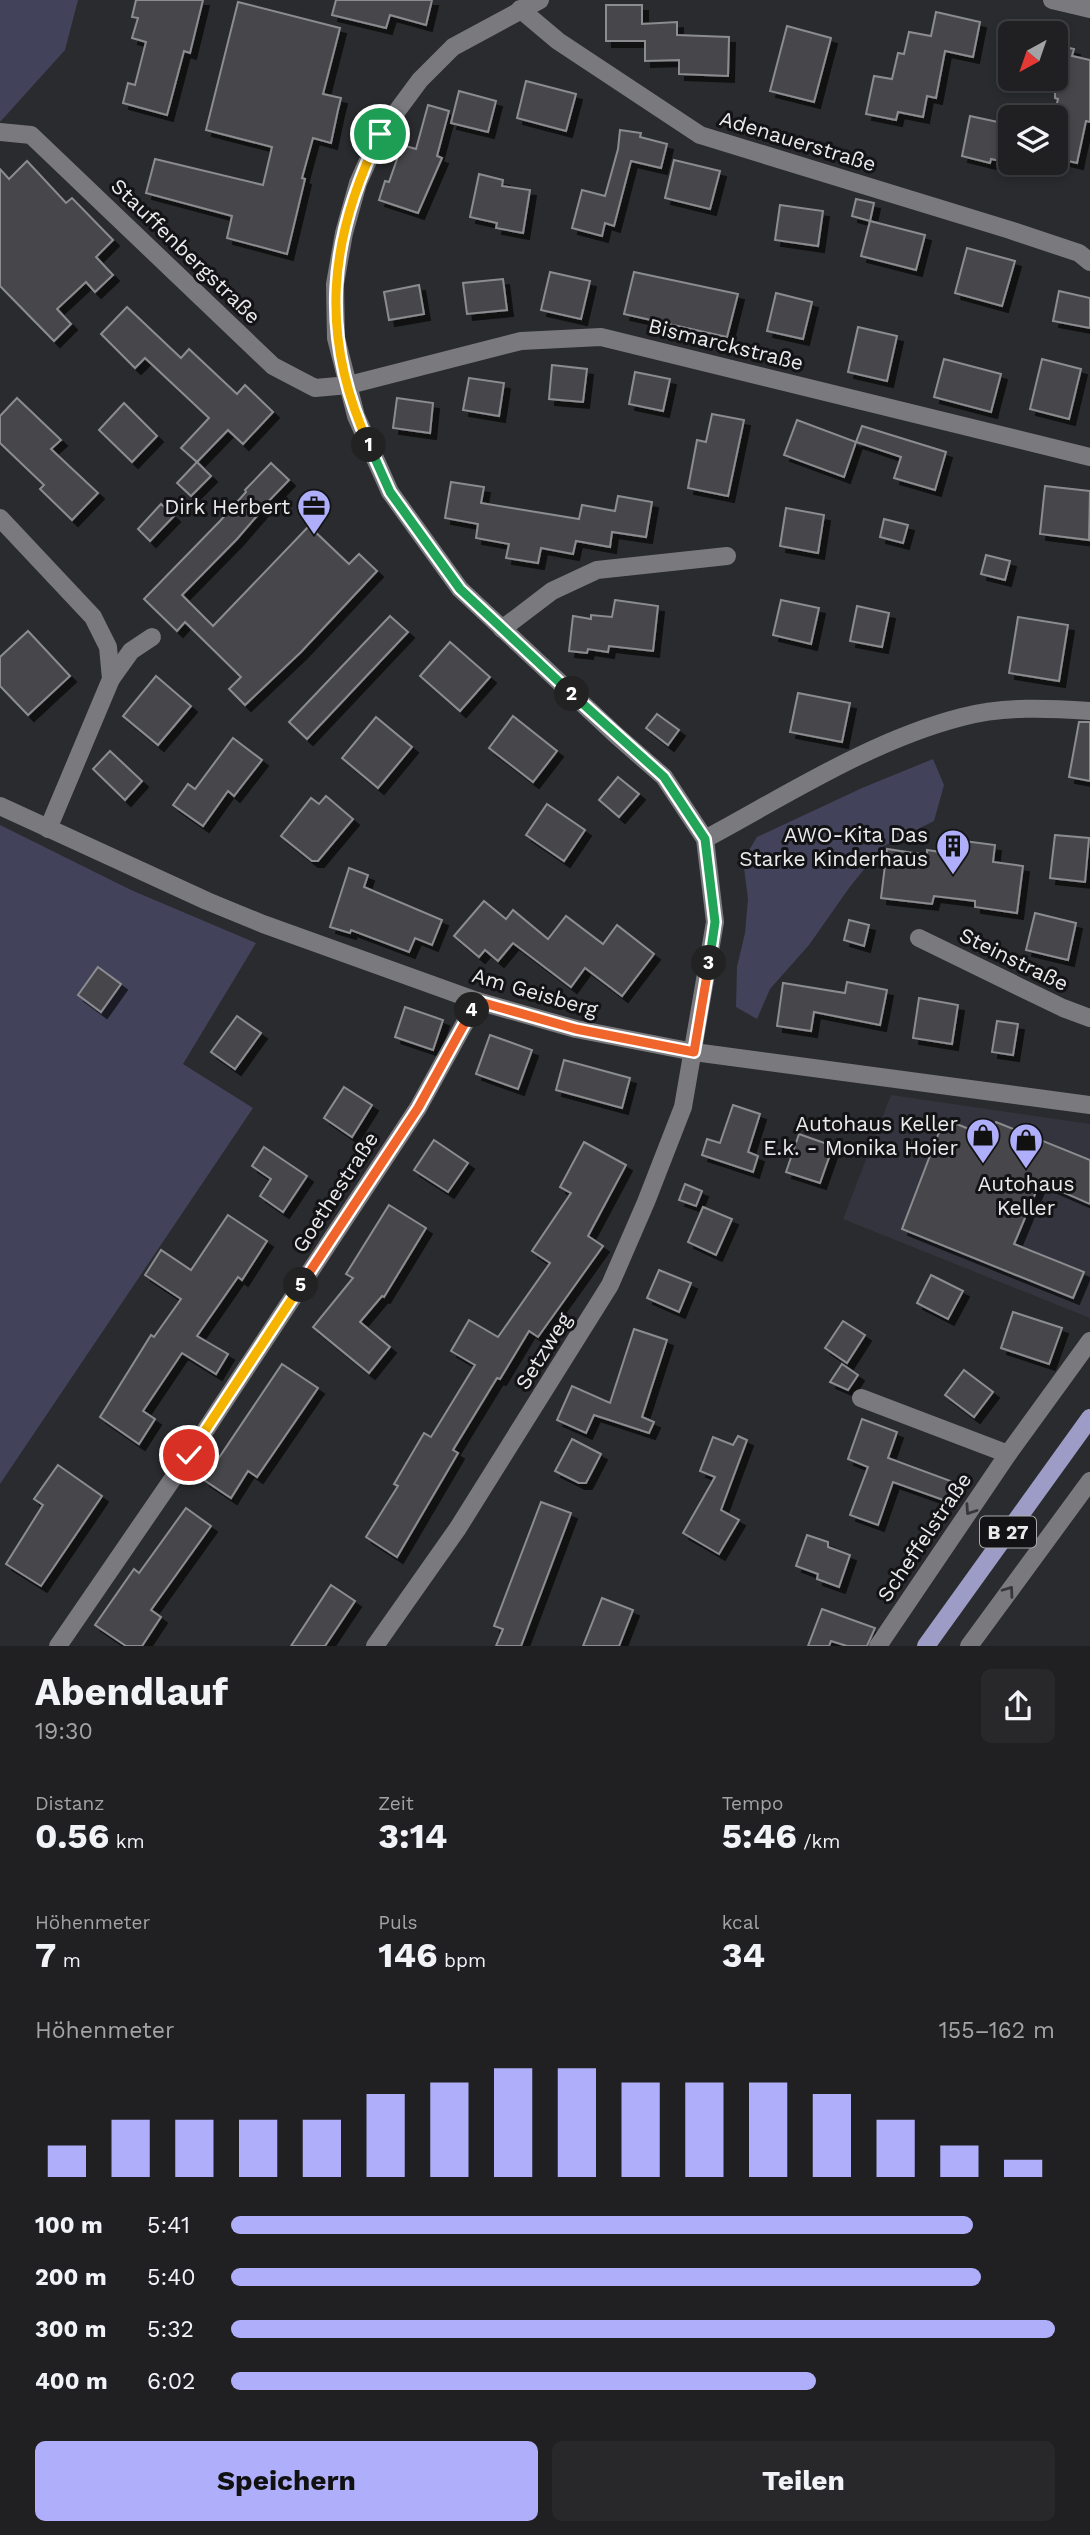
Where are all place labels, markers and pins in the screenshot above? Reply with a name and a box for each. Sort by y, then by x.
pin [350,104,410,164]
pin: 1 [352,428,386,462]
office icon: Dirk Herbert [295,487,333,536]
place label: Dirk Herbert [164,494,290,519]
pin: 2 [554,676,590,712]
place label: AWO-Kita Das Starke Kinderhaus [739,822,928,871]
building icon: AWO-Kita Das Starke Kinderhaus [934,827,972,876]
pin: 3 [692,946,726,981]
pin: 4 [454,992,490,1028]
place label: Autohaus Keller E.k. - Monika Hoier [763,1111,958,1160]
shop icon: Autohaus Keller E.k. - Monika Hoier [964,1116,1002,1165]
shop icon: Autohaus Keller [1007,1121,1045,1170]
place label: Autohaus Keller [978,1171,1074,1220]
pin: 5 [284,1268,318,1302]
pin [159,1425,219,1485]

